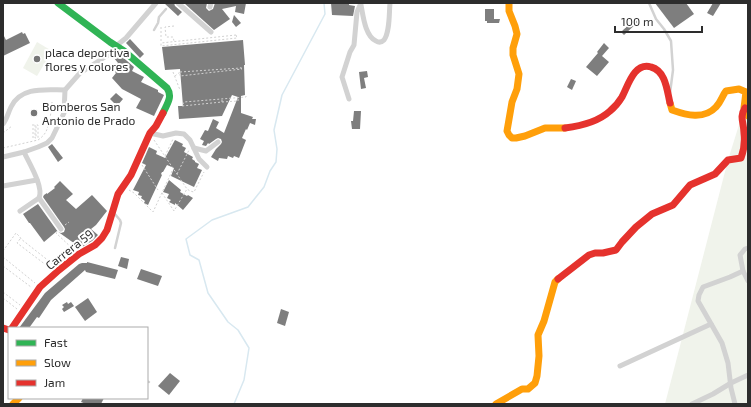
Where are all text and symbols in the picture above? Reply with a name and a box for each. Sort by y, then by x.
scale bar [615,8,702,34]
text: 100 m [621,14,653,28]
place label: placa deportiva flores y colores [45,45,130,73]
marker: placa deportiva flores y colores [32,54,42,64]
place label: Bomberos San Antonio de Prado [42,99,136,127]
marker: Bomberos San Antonio de Prado [29,108,39,118]
street label: Carrera 59 [42,226,96,272]
legend [8,327,148,399]
text: Fast [44,335,68,349]
text: Slow [44,355,71,369]
text: Jam [44,375,65,389]

